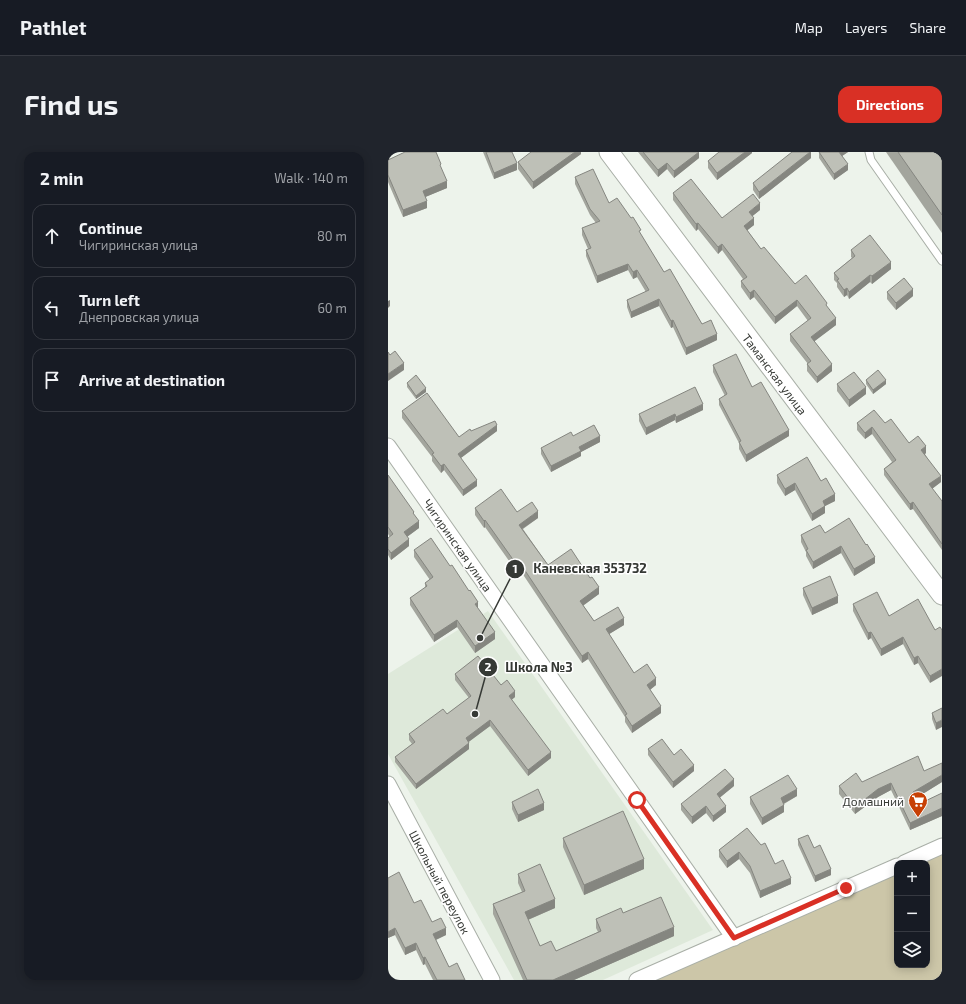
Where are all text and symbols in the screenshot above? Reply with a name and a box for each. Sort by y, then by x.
text: Pathlet [20,16,86,39]
text: Map [795,19,823,36]
text: Layers [845,19,887,36]
text: Share [909,19,946,36]
button: Directions [838,86,942,123]
text: Find us [24,87,118,121]
text: 2 min [40,168,83,188]
text: Walk · 140 m [274,170,348,186]
text: Continue [79,219,142,237]
icon: ahead [41,225,63,247]
text: 80 m [317,228,347,244]
text: Чигиринская улица [79,237,198,253]
text: Turn left [79,291,140,309]
icon: left [41,297,63,319]
text: 60 m [317,300,347,316]
text: Днепровская улица [79,309,199,325]
street label: Таманская улица [739,331,810,418]
icon: arrive [41,369,63,391]
text: Arrive at destination [79,371,225,389]
street label: Чигиринская улица [420,496,495,595]
callout: Каневская 353732 [505,556,655,581]
text: Каневская 353732 [533,560,647,576]
text: 1 [512,561,518,575]
callout: Школа №3 [478,655,581,680]
text: 2 [485,659,492,673]
text: Школа №3 [505,659,573,675]
supermarket icon: Домашний [907,790,929,818]
route start [628,791,646,809]
place label: Домашний [842,794,904,808]
street label: Школьный переулок [406,828,474,937]
map controls [894,860,930,968]
button: + [894,860,930,896]
route end [837,879,855,897]
button: − [894,896,930,932]
button: layers [894,932,930,968]

